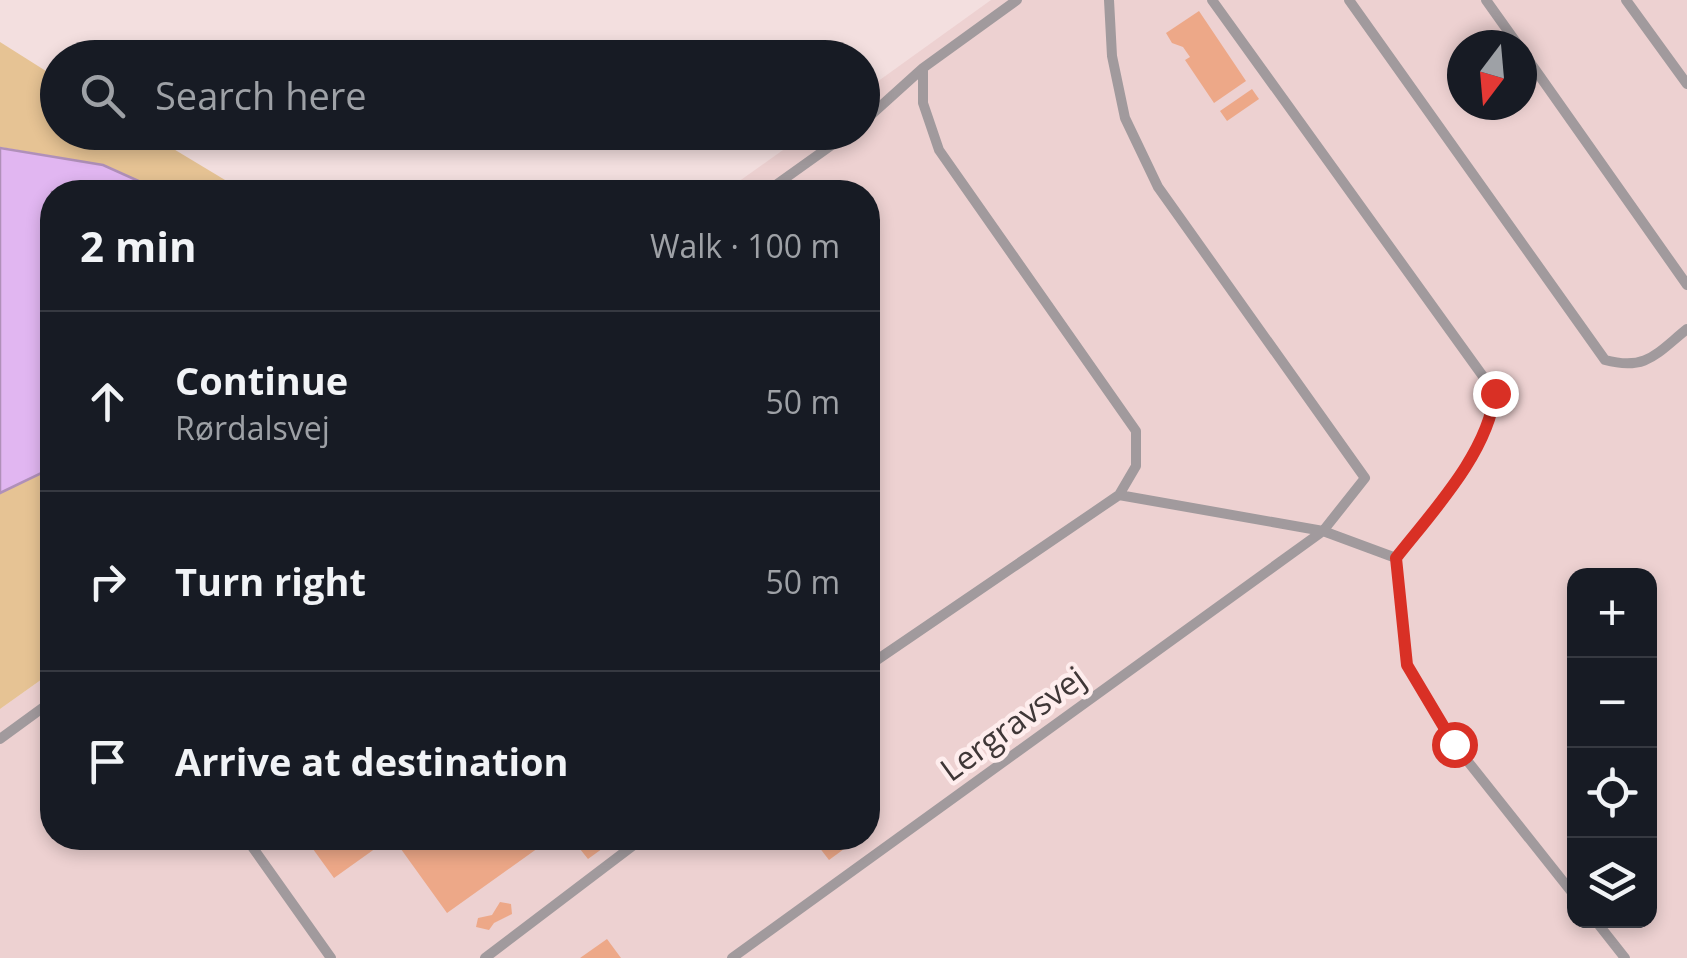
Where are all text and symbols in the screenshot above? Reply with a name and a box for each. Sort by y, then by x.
north arrow [1447,30,1537,120]
search box [40,40,880,150]
icon: search [75,68,130,123]
text: Search here [155,69,367,121]
text: 2 min [80,217,197,274]
text: Walk · 100 m [650,224,840,267]
text: Continue [175,354,348,406]
route end [1473,371,1519,417]
icon: ahead [80,374,135,429]
text: 50 m [765,380,840,423]
text: Rørdalsvej [175,406,330,449]
icon: right [80,554,135,609]
text: Turn right [175,555,366,607]
text: 50 m [765,560,840,603]
map controls [1567,568,1657,928]
button: + [1567,568,1657,658]
street label: Lergravsvej [931,656,1093,790]
button: − [1567,658,1657,748]
route start [1432,722,1478,768]
icon: arrive [80,734,135,789]
text: Arrive at destination [175,735,569,787]
button: locate [1567,748,1657,838]
button: layers [1567,838,1657,928]

